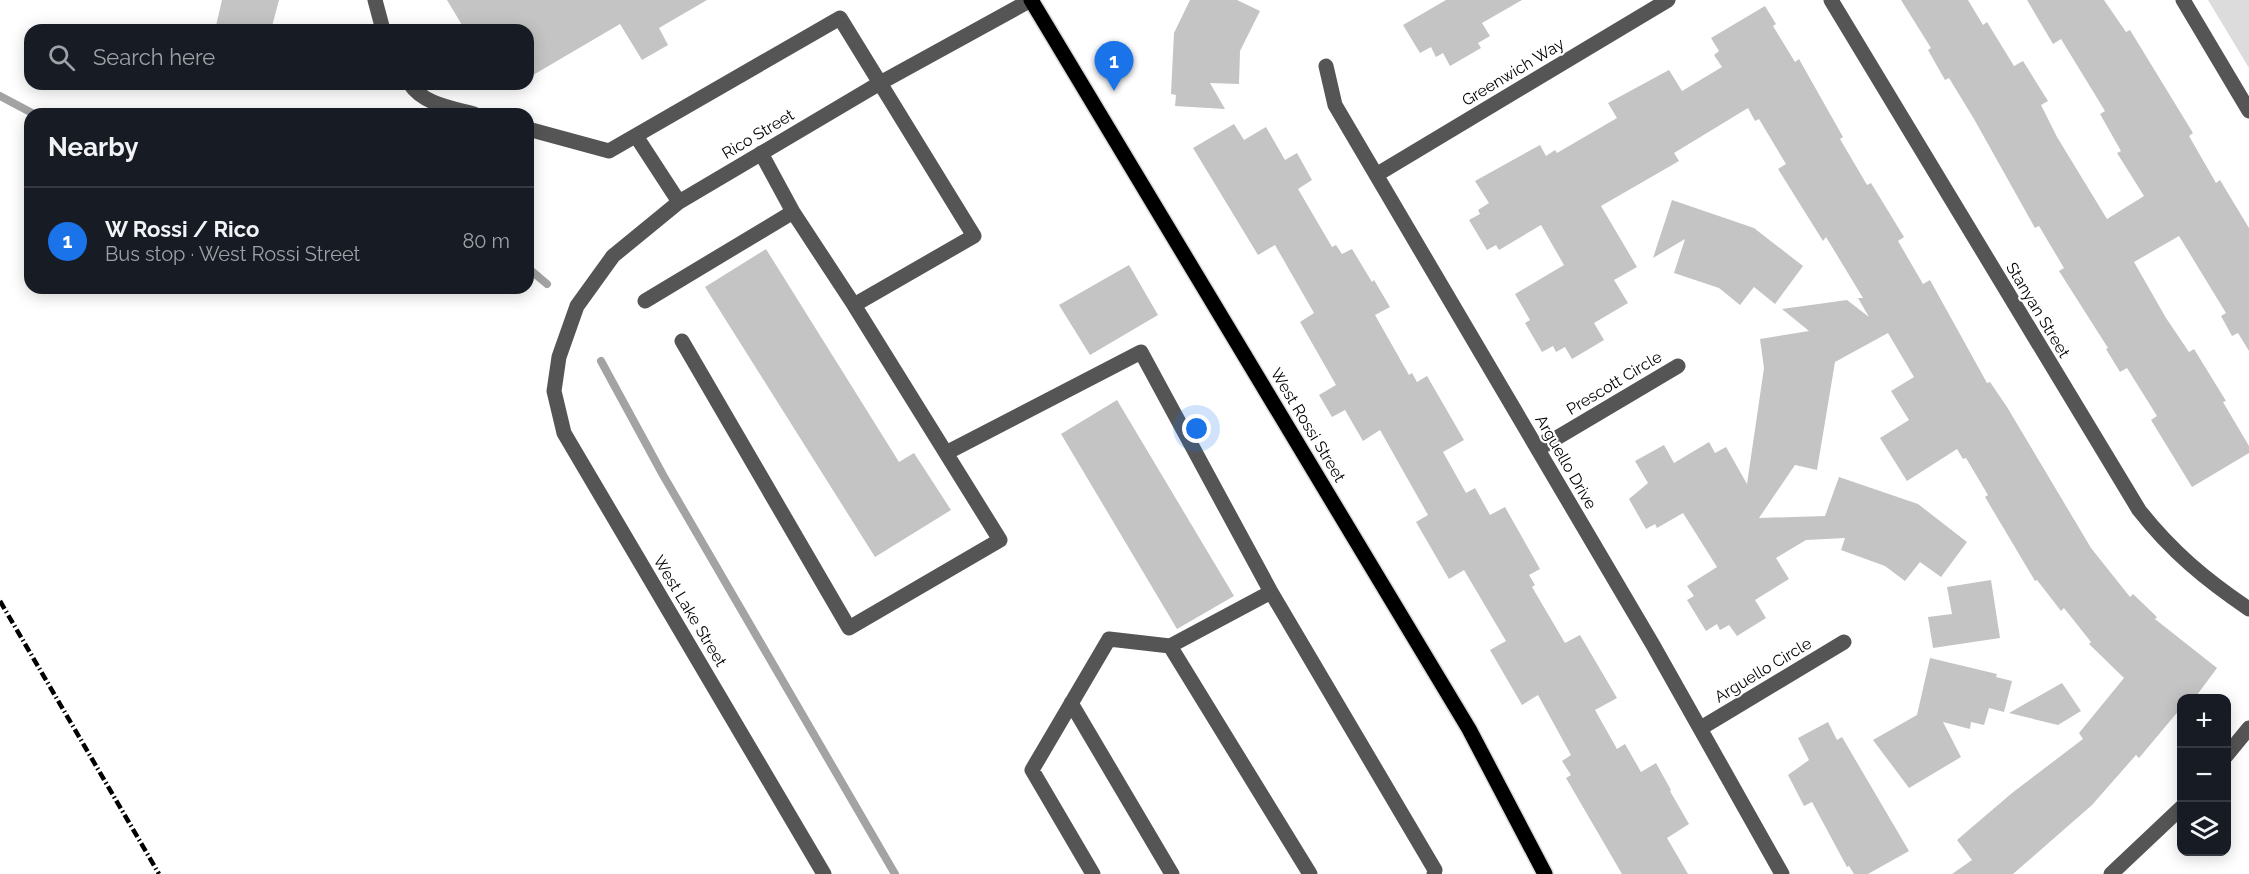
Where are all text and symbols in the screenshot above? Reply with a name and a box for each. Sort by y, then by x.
search box [24,24,534,90]
street label: Greenwich Way [1458,34,1568,110]
icon: search [45,41,78,74]
pin: 1 [1094,42,1134,91]
text: Search here [93,44,215,70]
street label: Rico Street [719,105,798,163]
text: Nearby [48,132,138,162]
text: W Rossi / Rico [105,216,259,242]
text: 1 [63,229,72,253]
text: 80 m [462,229,510,253]
text: Bus stop · West Rossi Street [105,242,360,266]
street label: Stanyan Street [2002,259,2074,362]
street label: Prescott Circle [1563,347,1665,419]
street label: West Rossi Street [1267,365,1350,486]
street label: Arguello Drive [1531,412,1601,512]
your location [1182,414,1211,443]
street label: West Lake Street [649,552,731,671]
street label: Arguello Circle [1711,634,1815,706]
map controls [2177,694,2231,856]
button: + [2177,694,2231,748]
button: − [2177,748,2231,802]
button: layers [2177,802,2231,856]

